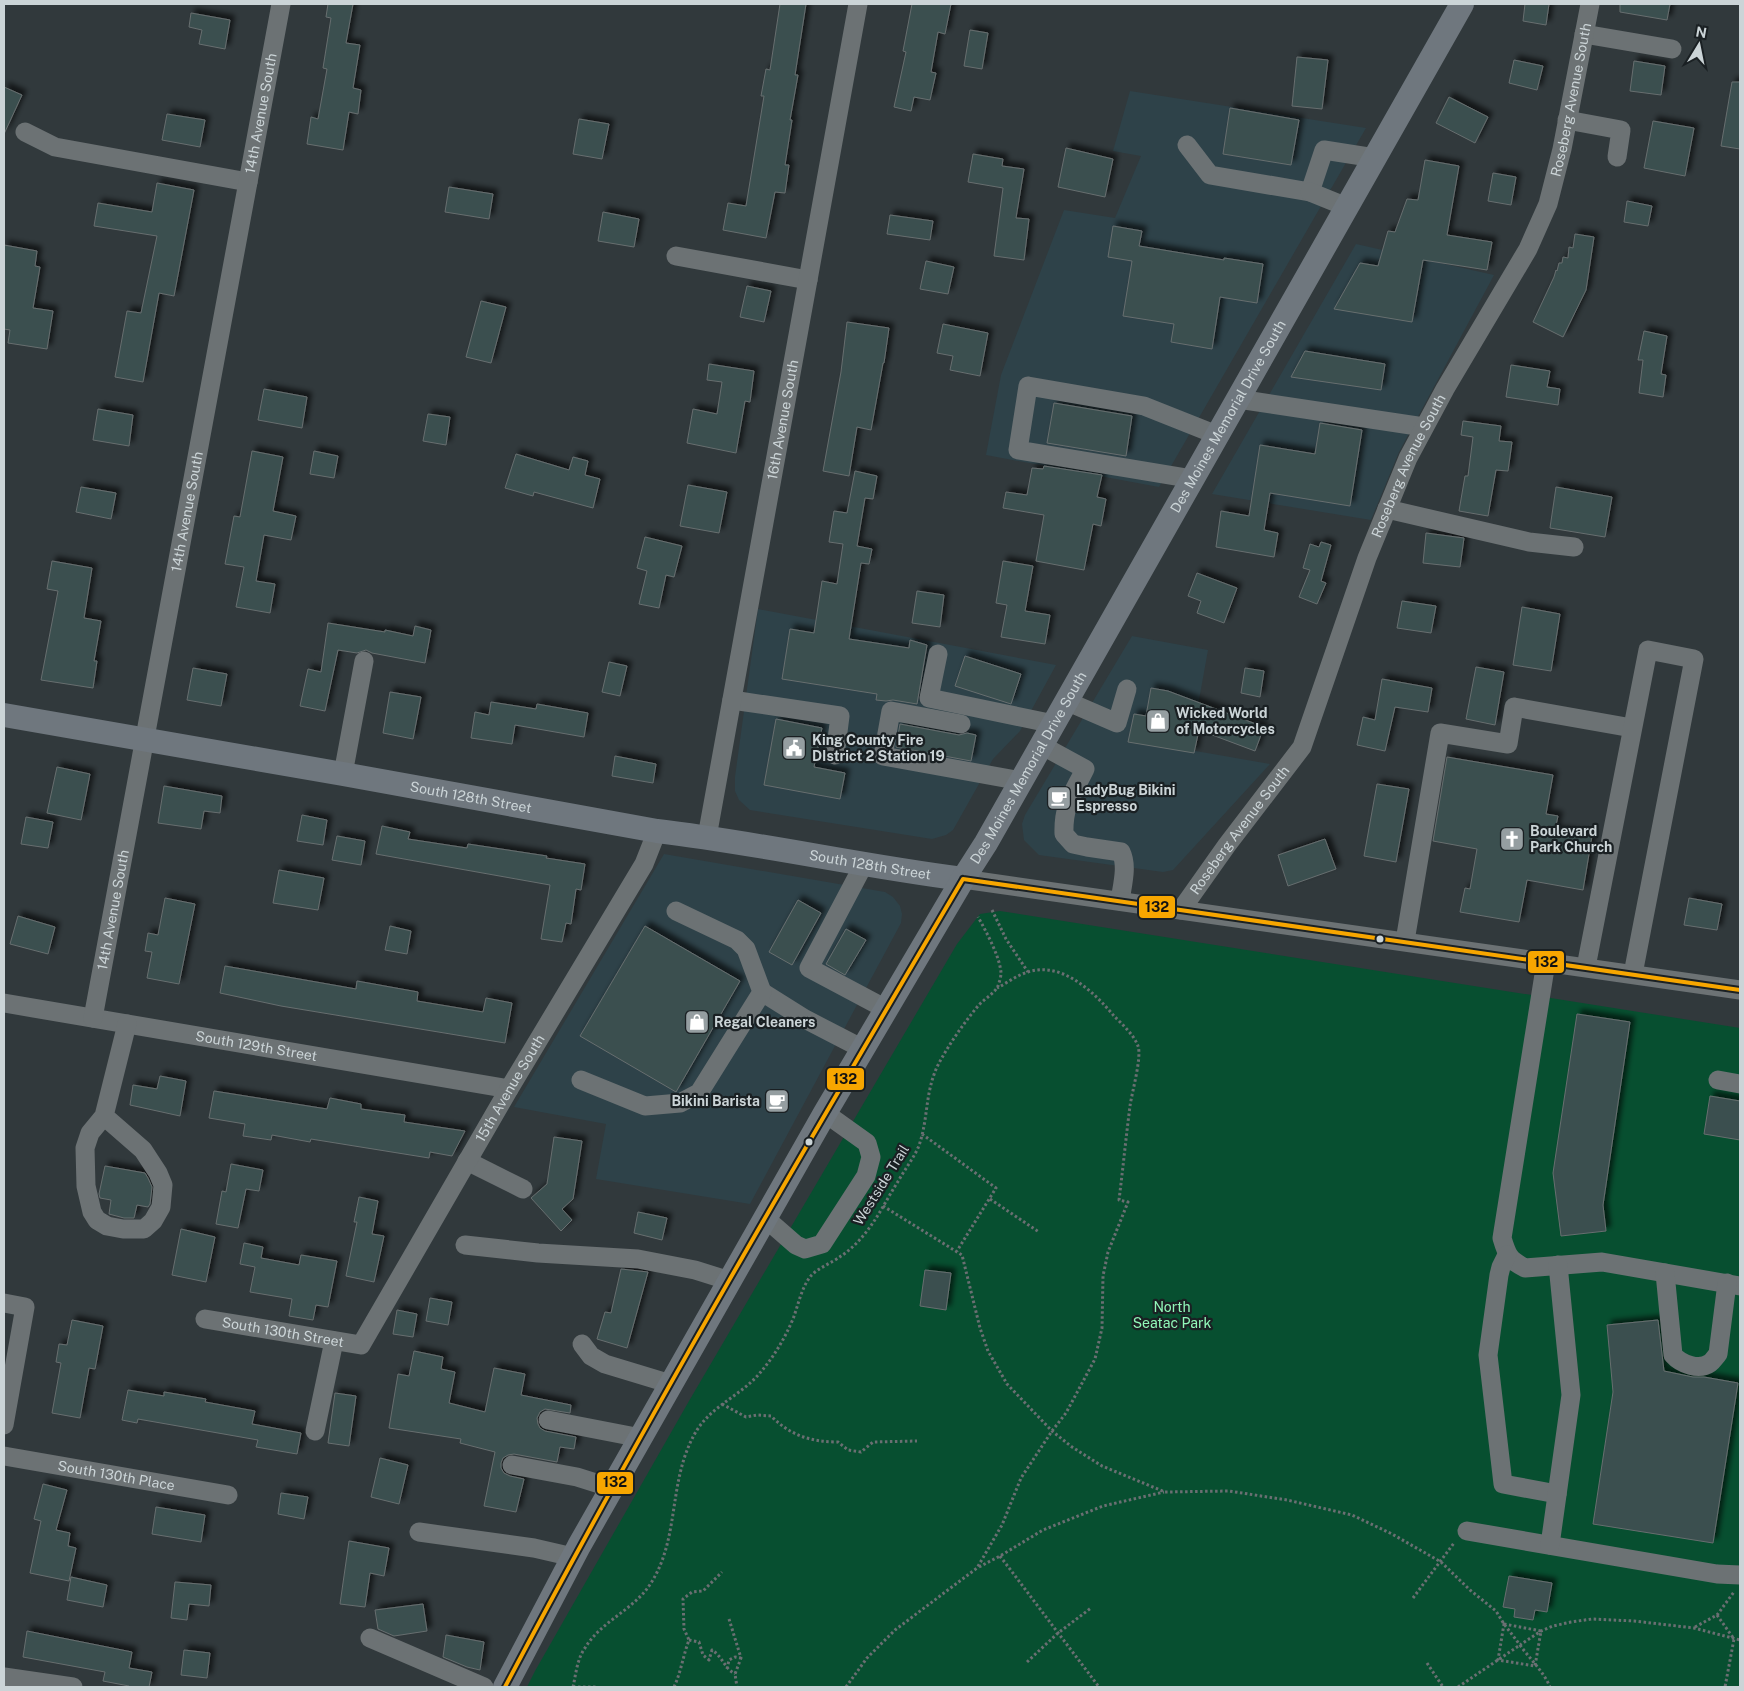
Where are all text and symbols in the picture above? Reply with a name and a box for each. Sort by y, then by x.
north arrow [1674,20,1724,70]
street label: Roseberg Avenue South [1547,22,1594,178]
text: N [1694,23,1708,41]
street label: 14th Avenue South [242,52,280,175]
street label: Des Moines Memorial Drive South [1167,317,1289,516]
street label: 16th Avenue South [764,358,801,481]
street label: Roseberg Avenue South [1368,392,1449,540]
street label: 14th Avenue South [168,450,206,573]
street label: Des Moines Memorial Drive South [967,669,1090,867]
place label: Wicked World of Motorcycles [1176,705,1275,737]
shop icon: Wicked World of Motorcycles [1145,708,1171,734]
place label: King County Fire DIstrict 2 Station 19 [812,732,945,764]
public building icon: King County Fire DIstrict 2 Station 19 [781,735,807,761]
street label: Roseberg Avenue South [1187,763,1293,898]
street label: South 128th Street [409,778,533,816]
place label: LadyBug Bikini Espresso [1076,782,1175,814]
cafe icon: LadyBug Bikini Espresso [1046,785,1072,811]
place label: Boulevard Park Church [1530,823,1612,855]
church icon: Boulevard Park Church [1499,826,1525,852]
street label: South 128th Street [808,847,932,883]
street label: 14th Avenue South [94,848,132,971]
line badge: 132 [1138,895,1176,919]
text: 132 [1145,899,1169,915]
unlabelled marker [1375,934,1385,944]
line badge: 132 [1527,950,1565,974]
text: 132 [1534,954,1558,970]
shop icon: Regal Cleaners [684,1009,710,1035]
place label: Regal Cleaners [714,1014,815,1030]
street label: South 129th Street [194,1028,318,1064]
street label: 15th Avenue South [472,1032,548,1145]
line badge: 132 [826,1067,865,1091]
text: 132 [833,1071,857,1087]
cafe icon: Bikini Barista [764,1088,790,1114]
place label: Bikini Barista [671,1093,760,1109]
unlabelled marker [804,1137,814,1147]
street label: Westside Trail [850,1142,912,1228]
park label: North Seatac Park [1133,1299,1211,1331]
street label: South 130th Street [221,1314,345,1350]
street label: South 130th Place [56,1457,176,1494]
line badge: 132 [596,1471,634,1495]
text: 132 [603,1474,627,1490]

